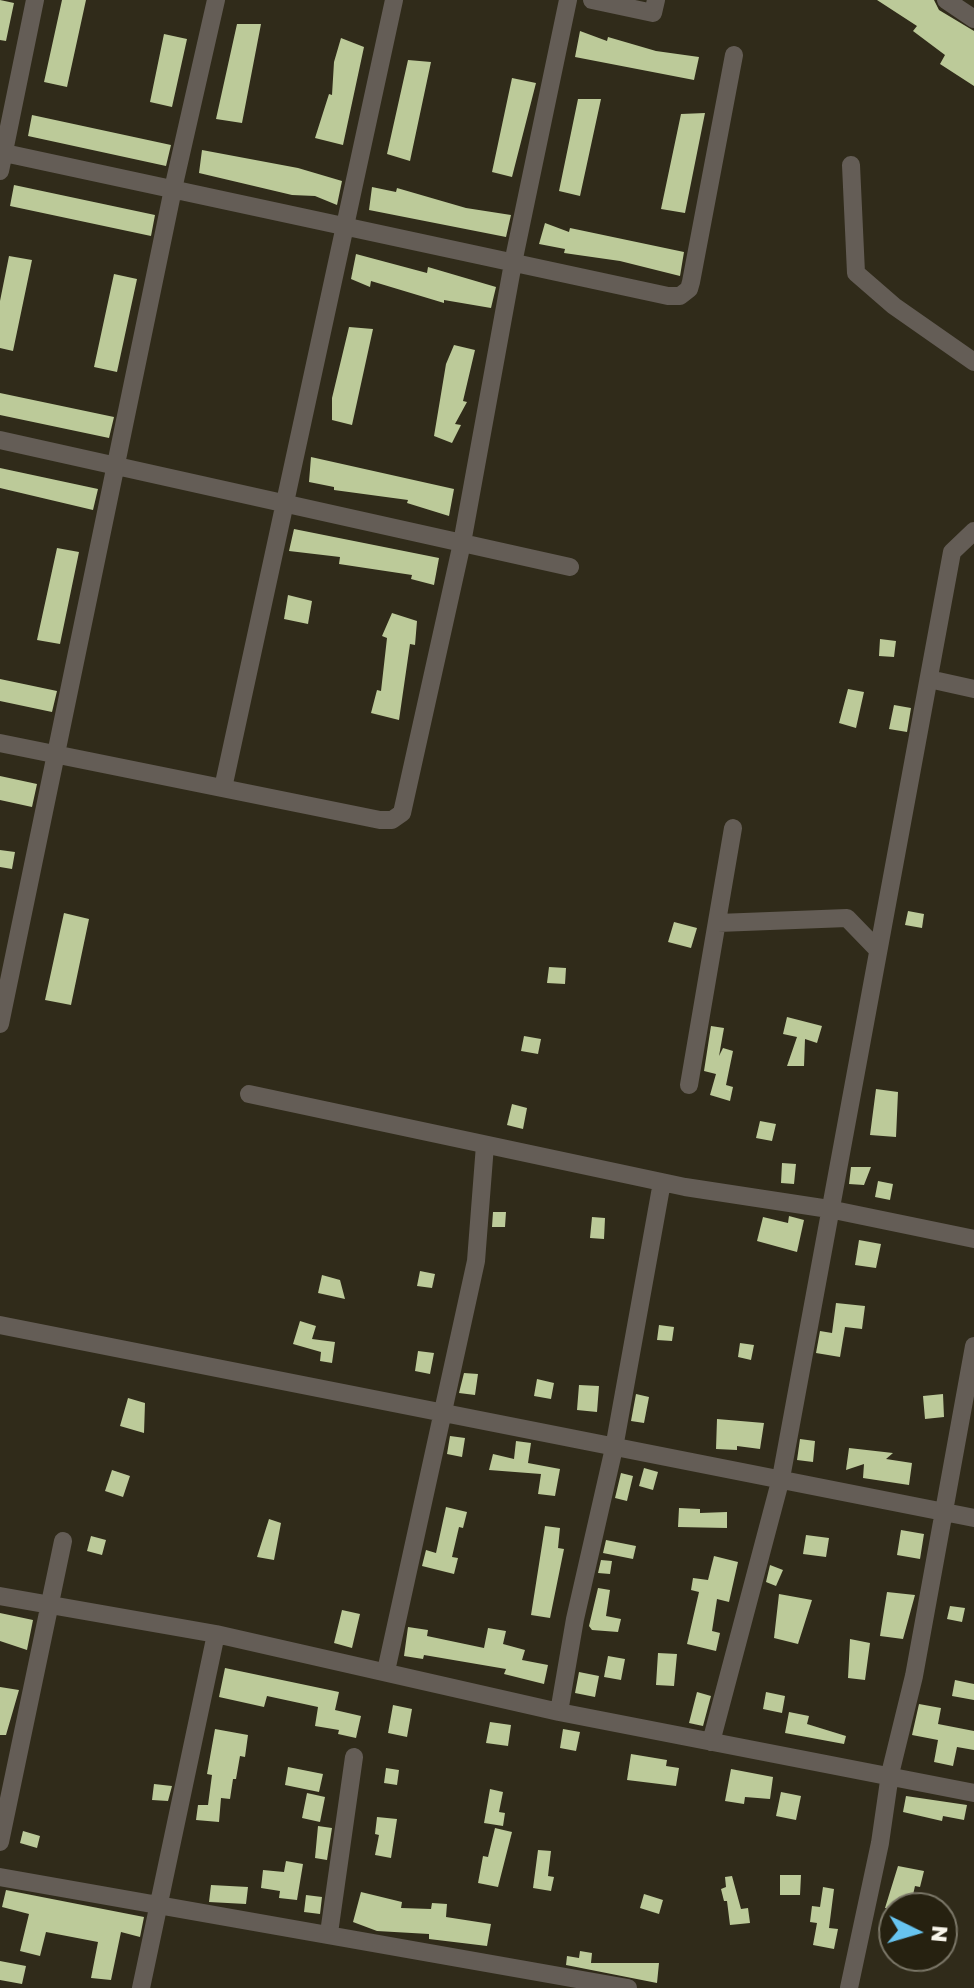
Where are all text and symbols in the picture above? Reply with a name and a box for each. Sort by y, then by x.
north arrow [878,1892,958,1972]
text: N [926,1924,955,1943]

